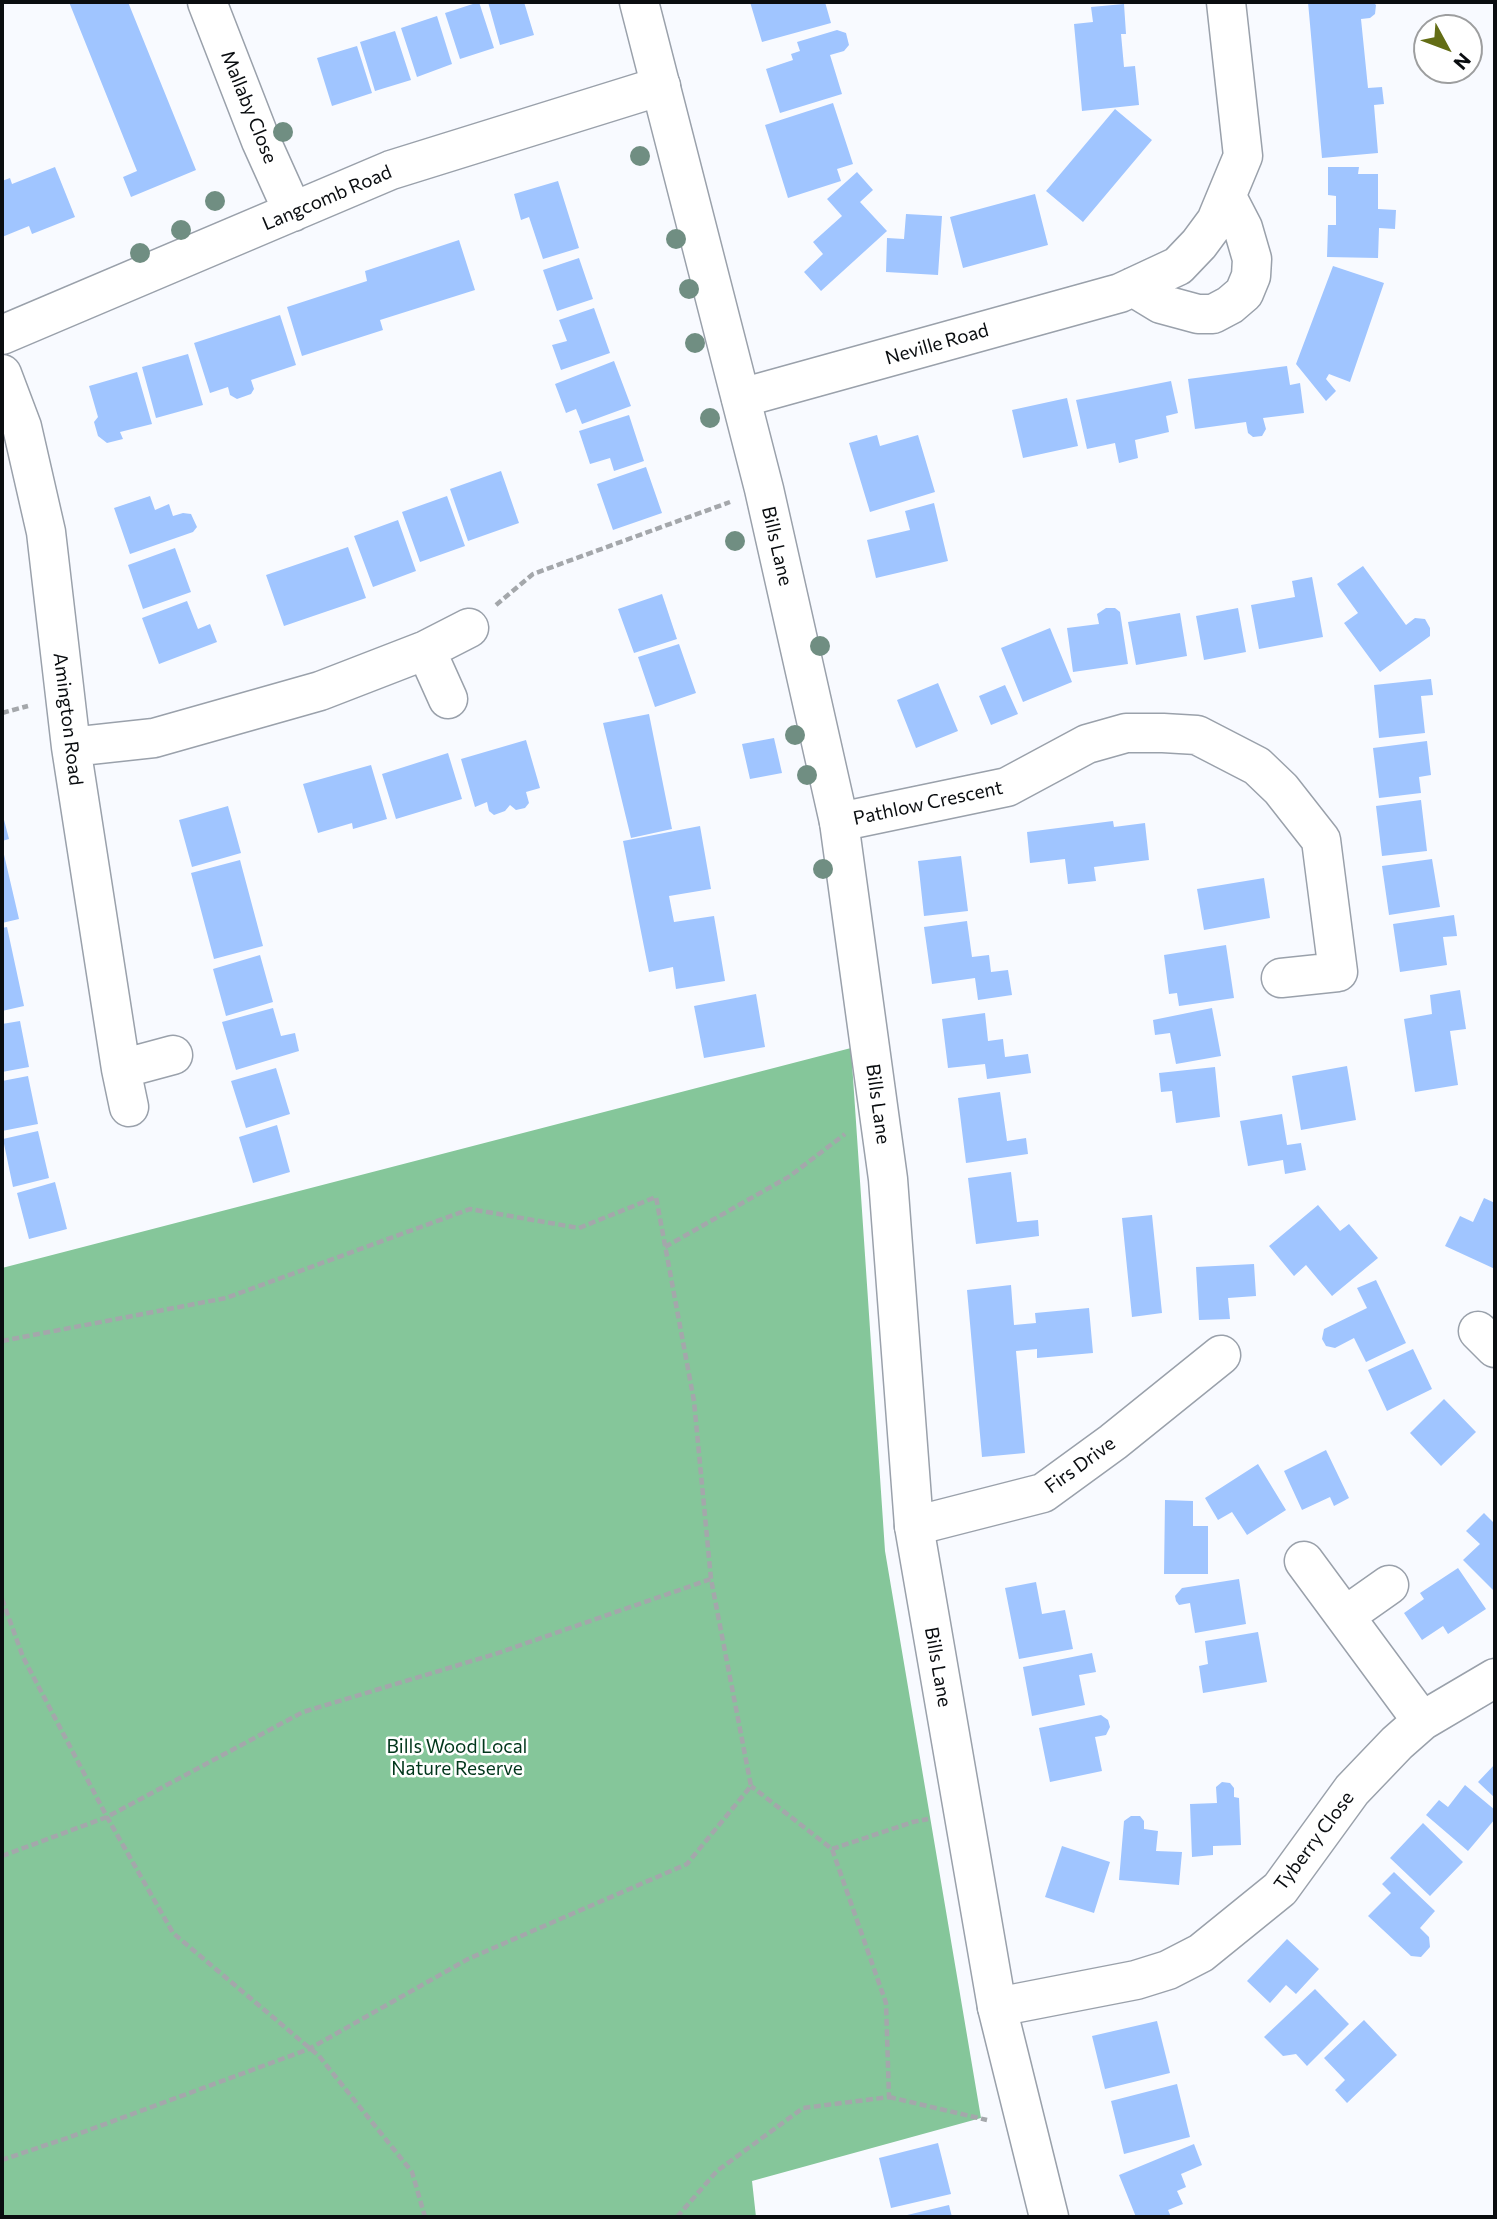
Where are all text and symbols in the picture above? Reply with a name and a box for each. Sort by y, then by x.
north arrow [1413,14,1483,84]
street label: Mallaby Close [216,47,282,167]
text: N [1449,49,1476,75]
street label: Langcomb Road [259,160,395,236]
street label: Neville Road [883,318,991,370]
street label: Bills Lane [757,504,797,588]
street label: Amington Road [49,651,87,787]
street label: Pathlow Crescent [851,776,1005,830]
street label: Bills Lane [861,1062,895,1146]
street label: Firs Drive [1040,1432,1120,1498]
street label: Bills Lane [920,1625,956,1709]
park label: Bills Wood Local Nature Reserve [387,1736,527,1780]
street label: Tyberry Close [1269,1787,1359,1895]

